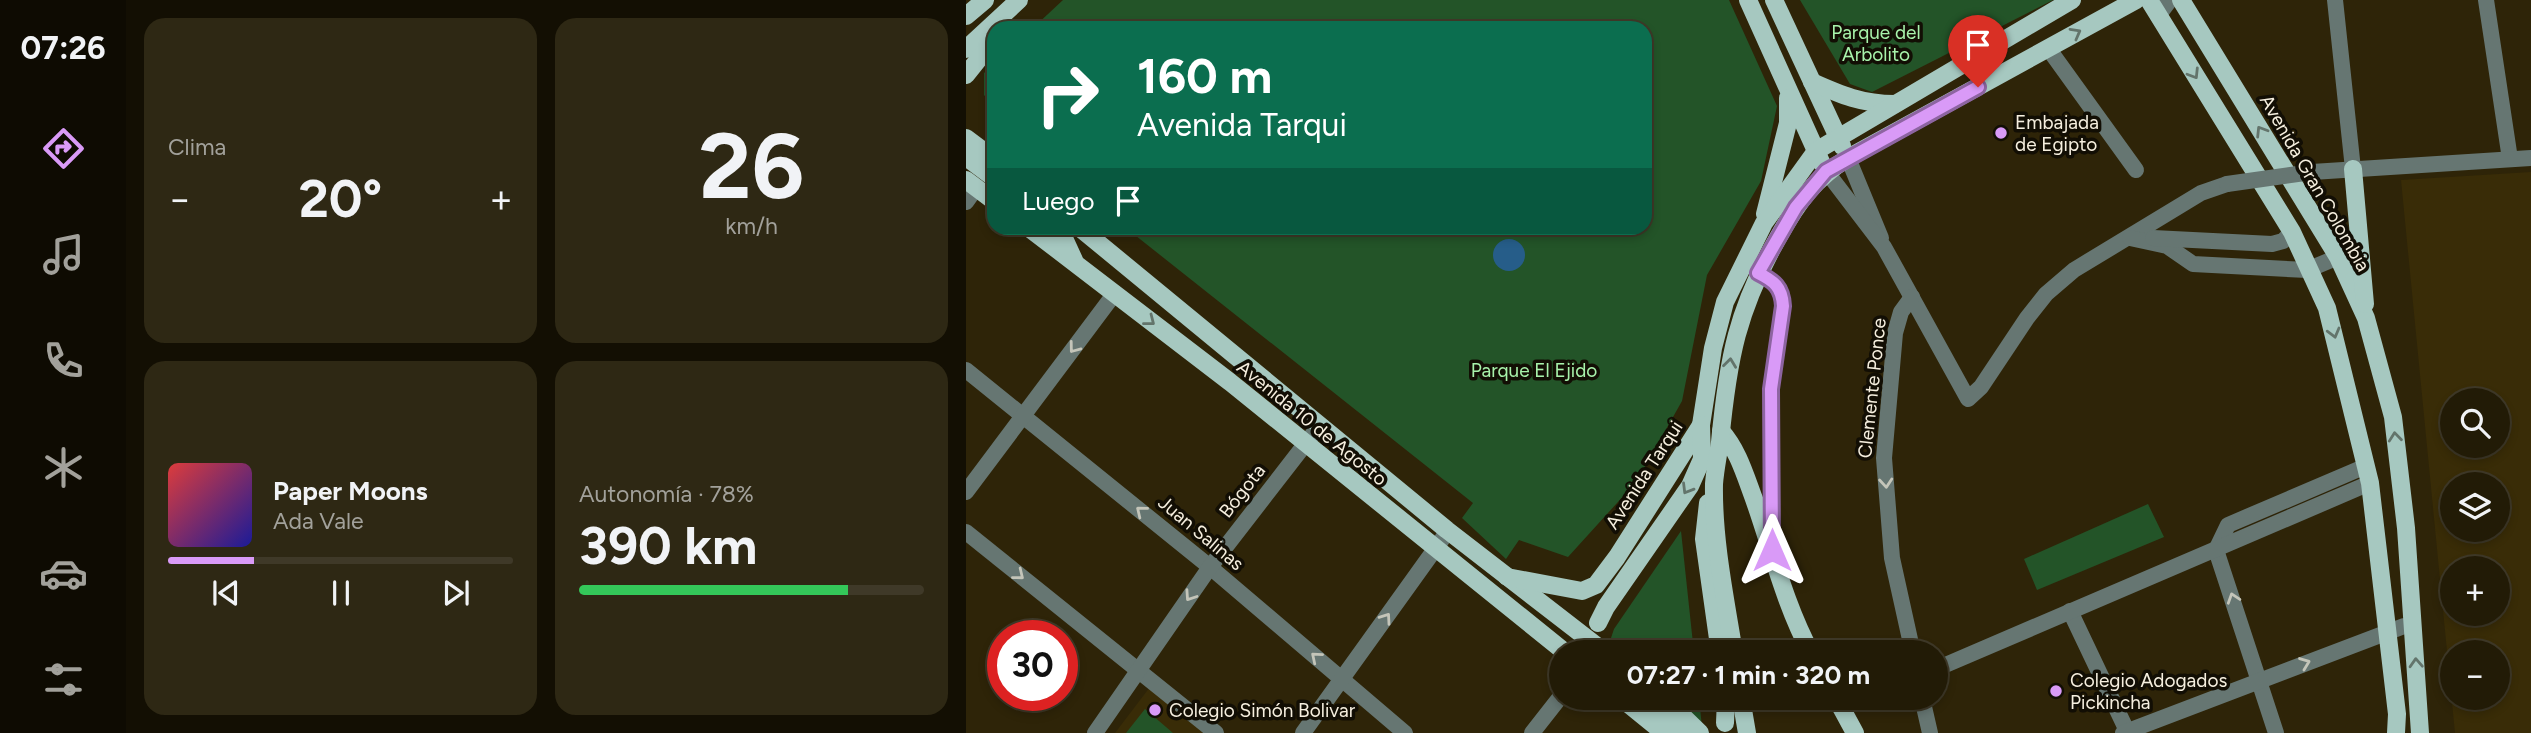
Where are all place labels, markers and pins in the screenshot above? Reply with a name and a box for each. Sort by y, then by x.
pin [1948,15,2008,87]
place label: Embajada de Egipto [2015,111,2099,156]
marker: Embajada de Egipto [1993,125,2009,141]
place label: Colegio Adogados Pickincha [2070,669,2227,714]
marker: Colegio Adogados Pickincha [2048,683,2064,699]
place label: Colegio Simón Bolivar [1169,699,1356,722]
marker: Colegio Simón Bolivar [1147,702,1163,718]

